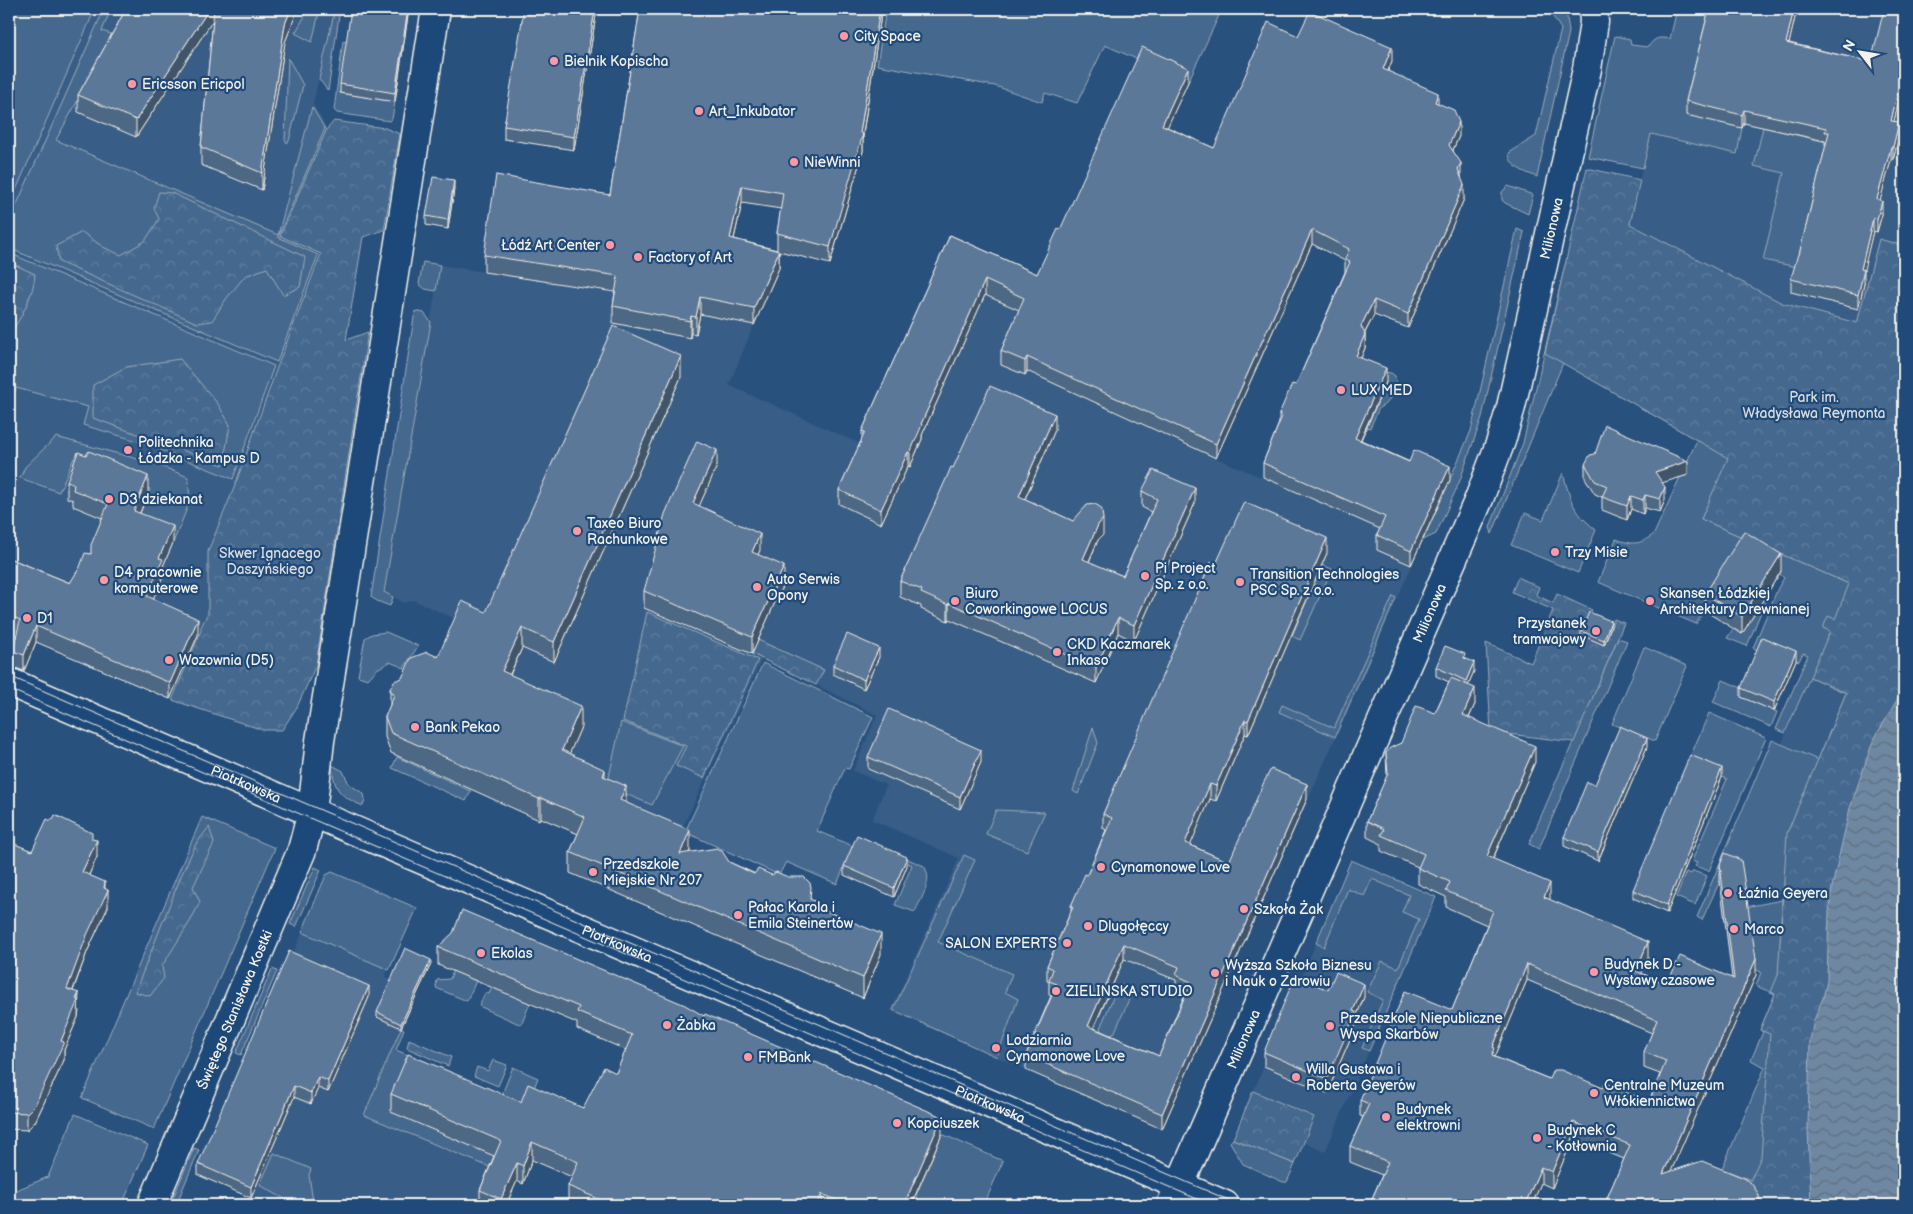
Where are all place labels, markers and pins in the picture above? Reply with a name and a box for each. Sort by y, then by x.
place label: City Space [854,28,921,45]
marker: City Space [838,30,850,42]
place label: Bielnik Kopischa [564,53,668,70]
marker: Bielnik Kopischa [548,55,560,67]
place label: Ericsson Ericpol [142,76,245,93]
marker: Ericsson Ericpol [126,78,138,90]
place label: Art_Inkubator [709,103,796,120]
marker: Art_Inkubator [693,105,705,117]
place label: NieWinni [804,154,861,171]
marker: NieWinni [788,156,800,168]
place label: Łódź Art Center [501,237,601,254]
marker: Łódź Art Center [604,239,616,251]
place label: Factory of Art [648,249,733,266]
marker: Factory of Art [632,251,644,263]
place label: LUX MED [1351,382,1413,399]
marker: LUX MED [1335,384,1347,396]
place label: Politechnika Łódzka - Kampus D [138,434,260,467]
marker: Politechnika Łódzka - Kampus D [122,444,134,456]
place label: D3 dziekanat [119,491,203,508]
marker: D3 dziekanat [103,493,115,505]
place label: Taxeo Biuro Rachunkowe [587,515,668,548]
marker: Taxeo Biuro Rachunkowe [571,525,583,537]
place label: Trzy Misie [1565,544,1628,561]
marker: Trzy Misie [1549,546,1561,558]
place label: Pi Project Sp. z o.o. [1155,560,1216,593]
place label: D4 pracownie komputerowe [114,564,202,597]
place label: Transition Technologies PSC Sp. z o.o. [1250,566,1399,599]
marker: Pi Project Sp. z o.o. [1139,570,1151,582]
place label: Auto Serwis Opony [767,571,840,604]
marker: D4 pracownie komputerowe [98,574,110,586]
marker: Transition Technologies PSC Sp. z o.o. [1234,576,1246,588]
marker: Auto Serwis Opony [751,581,763,593]
place label: Biuro Coworkingowe LOCUS [965,585,1107,618]
place label: Skansen Łódzkiej Architektury Drewnianej [1660,585,1810,618]
marker: Biuro Coworkingowe LOCUS [949,595,961,607]
marker: Skansen Łódzkiej Architektury Drewnianej [1644,595,1656,607]
place label: D1 [37,610,53,627]
marker: D1 [21,612,33,624]
place label: Przystanek tramwajowy [1513,615,1587,648]
marker: Przystanek tramwajowy [1590,625,1602,637]
place label: CKD Kaczmarek Inkaso [1067,636,1170,669]
marker: CKD Kaczmarek Inkaso [1051,646,1063,658]
place label: Wozownia (D5) [179,652,274,669]
marker: Wozownia (D5) [163,654,175,666]
place label: Bank Pekao [425,719,500,736]
marker: Bank Pekao [409,721,421,733]
place label: Przedszkole Miejskie Nr 207 [603,856,702,889]
place label: Cynamonowe Love [1111,859,1230,876]
marker: Cynamonowe Love [1095,861,1107,873]
marker: Przedszkole Miejskie Nr 207 [587,866,599,878]
place label: Łaźnia Geyera [1738,885,1828,902]
marker: Łaźnia Geyera [1722,887,1734,899]
place label: Pałac Karola i Emila Steinertów [748,899,854,932]
place label: Szkoła Żak [1254,900,1323,918]
marker: Szkoła Żak [1238,903,1250,915]
marker: Pałac Karola i Emila Steinertów [732,909,744,921]
place label: Dlugołęccy [1098,918,1170,935]
marker: Dlugołęccy [1082,920,1094,932]
place label: Marco [1744,921,1784,938]
marker: Marco [1728,923,1740,935]
place label: SALON EXPERTS [945,935,1057,952]
marker: SALON EXPERTS [1061,937,1073,949]
place label: Ekolas [491,945,533,962]
marker: Ekolas [475,947,487,959]
place label: Budynek D - Wystawy czasowe [1604,956,1715,989]
place label: Wyższa Szkoła Biznesu i Nauk o Zdrowiu [1225,957,1372,990]
marker: Budynek D - Wystawy czasowe [1588,966,1600,978]
marker: Wyższa Szkoła Biznesu i Nauk o Zdrowiu [1209,967,1221,979]
place label: ZIELINSKA STUDIO [1065,983,1193,1000]
marker: ZIELINSKA STUDIO [1050,985,1062,997]
place label: Przedszkole Niepubliczne Wyspa Skarbów [1340,1010,1503,1043]
place label: Żabka [676,1016,716,1034]
marker: Żabka [661,1019,673,1031]
marker: Przedszkole Niepubliczne Wyspa Skarbów [1324,1020,1336,1032]
place label: Lodziarnia Cynamonowe Love [1006,1032,1125,1065]
marker: Lodziarnia Cynamonowe Love [990,1042,1002,1054]
place label: FMBank [758,1049,811,1066]
marker: FMBank [742,1051,754,1063]
place label: Willa Gustawa i Roberta Geyerów [1306,1061,1416,1094]
marker: Willa Gustawa i Roberta Geyerów [1290,1071,1302,1083]
place label: Centralne Muzeum Włókiennictwa [1604,1077,1724,1110]
marker: Centralne Muzeum Włókiennictwa [1588,1087,1600,1099]
place label: Budynek elektrowni [1396,1101,1460,1134]
marker: Budynek elektrowni [1380,1111,1392,1123]
place label: Kopciuszek [907,1115,979,1132]
marker: Kopciuszek [891,1117,903,1129]
place label: Budynek C - Kotłownia [1547,1122,1617,1155]
marker: Budynek C - Kotłownia [1531,1132,1543,1144]

